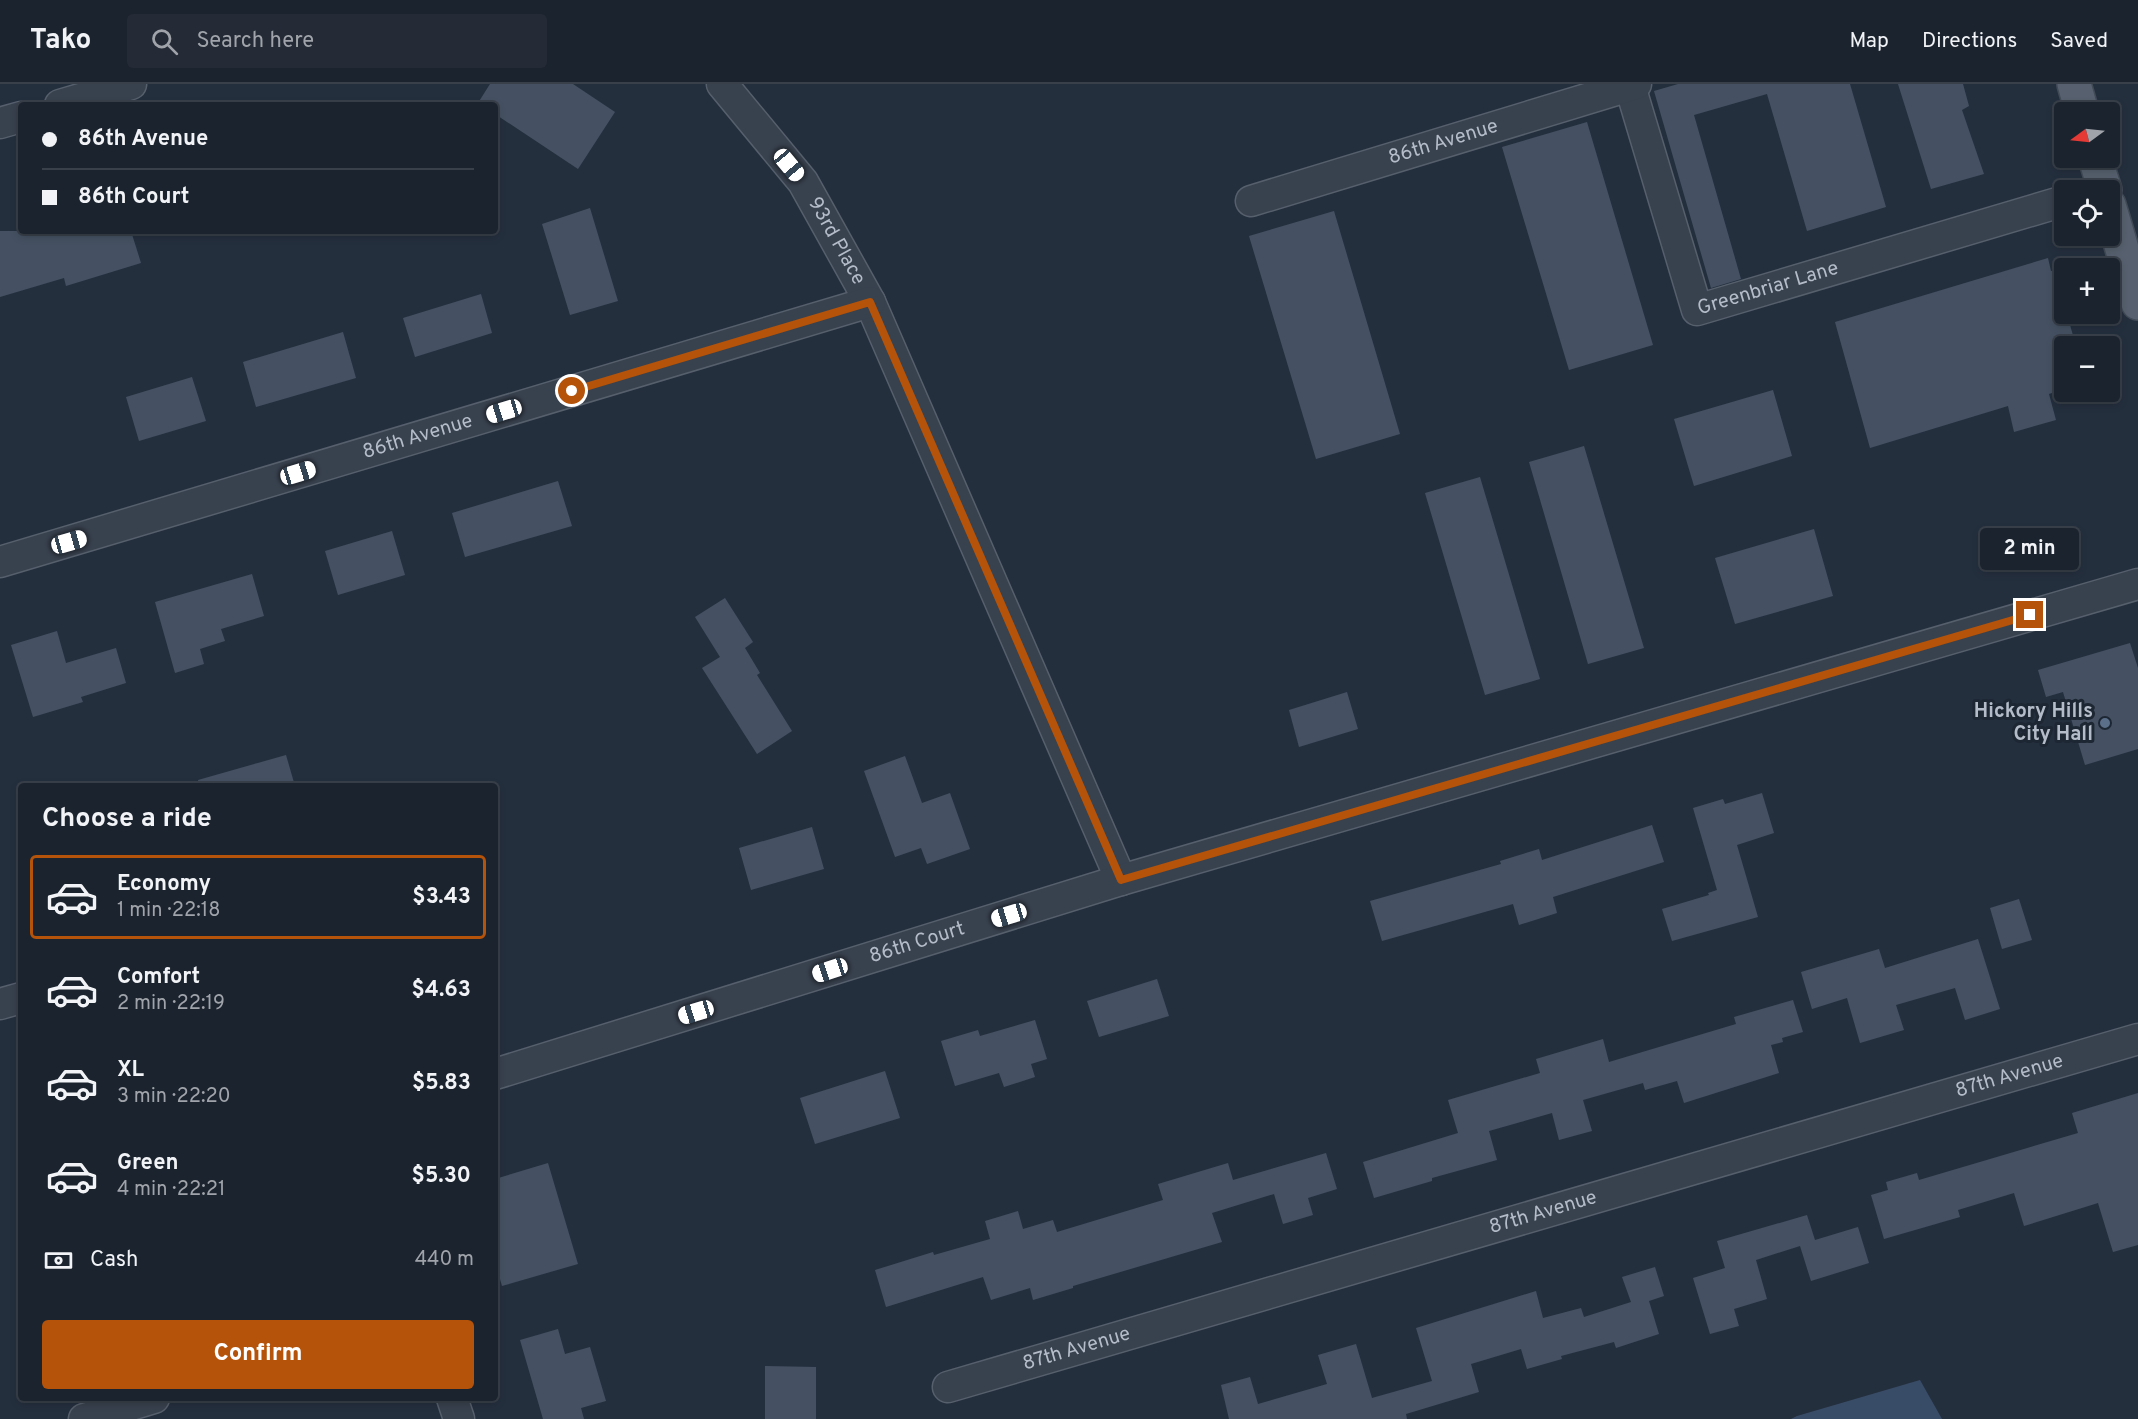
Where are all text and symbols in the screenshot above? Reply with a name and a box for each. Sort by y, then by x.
search box [127,14,547,68]
text: Tako [30,23,91,59]
icon: search [148,25,181,58]
text: Search here [196,28,314,55]
text: Map [1849,28,1889,55]
text: Directions [1922,28,2017,55]
text: Saved [2050,28,2108,55]
north arrow [2054,102,2120,168]
map controls [2054,102,2120,402]
street label: 86th Avenue [1385,114,1501,171]
text: 86th Avenue [78,126,208,153]
car [771,145,807,185]
button: locate [2054,180,2120,246]
text: 86th Court [78,184,189,211]
street label: 93rd Place [801,193,871,290]
street label: Greenbriar Lane [1694,256,1842,322]
button: + [2054,258,2120,324]
button: − [2054,336,2120,402]
route start [558,377,585,404]
car [484,397,524,425]
street label: 86th Avenue [360,408,476,466]
car [278,459,318,487]
car [49,528,89,556]
callout: 2 min [1980,528,2080,570]
text: 2 min [2003,536,2056,562]
route end [2016,601,2043,628]
place label: Hickory Hills City Hall [1974,699,2093,748]
marker: Hickory Hills City Hall [2098,716,2112,730]
text: Choose a ride [42,802,212,836]
icon: car [45,870,99,924]
text: Economy [117,871,211,898]
text: $3.43 [412,884,471,911]
text: 1 min · 22:18 [117,898,221,924]
car [989,901,1029,929]
street label: 86th Court [866,916,968,970]
car [810,956,850,984]
icon: car [45,963,99,1017]
text: Comfort [117,964,200,991]
text: $4.63 [412,977,471,1004]
text: 2 min · 22:19 [117,991,225,1017]
car [676,998,716,1026]
street label: 87th Avenue [1953,1048,2067,1105]
icon: car [45,1056,99,1110]
text: XL [117,1057,144,1084]
text: $5.83 [412,1070,471,1097]
text: 3 min · 22:20 [117,1084,230,1110]
icon: car [45,1149,99,1203]
text: Green [117,1150,179,1177]
text: $5.30 [412,1163,471,1190]
text: 4 min · 22:21 [117,1177,225,1203]
street label: 87th Avenue [1486,1185,1600,1241]
icon: cash [42,1244,75,1277]
text: Cash [90,1247,139,1274]
text: 440 m [415,1247,474,1273]
button: Confirm [42,1320,474,1389]
street label: 87th Avenue [1020,1321,1134,1377]

